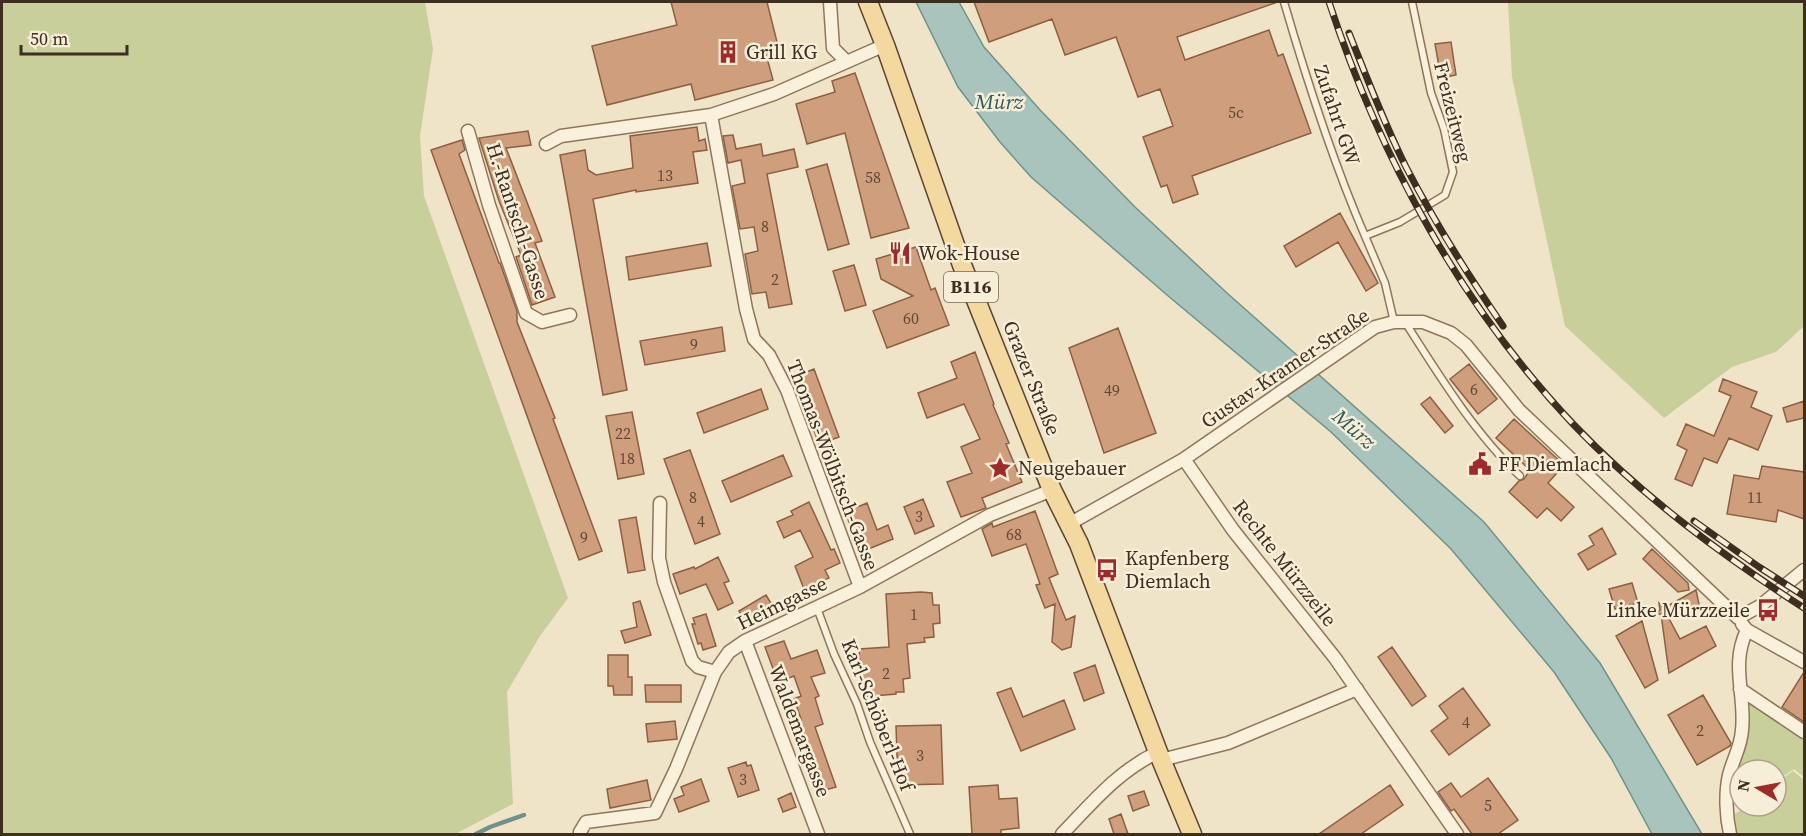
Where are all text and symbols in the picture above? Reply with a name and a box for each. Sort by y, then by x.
scale bar [21,18,128,56]
text: 50 m [30,26,68,51]
place label: Grill KG [746,38,817,66]
building icon: Grill KG [715,39,741,65]
street label: Freizeitweg [1427,59,1479,165]
street label: Zufahrt GW [1307,61,1367,169]
water label: Mürz [974,87,1025,116]
house number: 5c [1228,101,1244,123]
street label: H.-Rantschl-Gasse [480,139,556,303]
house number: 13 [657,164,673,186]
house number: 58 [865,166,881,188]
house number: 8 [761,215,769,237]
place label: Wok-House [918,239,1020,267]
restaurant icon: Wok-House [887,240,913,266]
house number: 2 [771,268,779,290]
road number: B116 [944,272,998,302]
street label: Gustav-Kramer-Straße [1195,301,1375,435]
house number: 60 [903,307,919,329]
street label: Grazer Straße [996,316,1068,440]
house number: 9 [690,333,698,355]
street label: Thomas-Wölbitsch-Gasse [780,356,886,574]
house number: 6 [1470,378,1478,400]
house number: 49 [1104,379,1120,401]
water label: Mürz [1326,401,1383,456]
house number: 22 [615,422,631,444]
house number: 18 [619,447,635,469]
place label: FF Diemlach [1498,450,1612,478]
public building icon: FF Diemlach [1467,451,1493,477]
place label: Neugebauer [1018,454,1127,482]
place icon: Neugebauer [987,455,1013,481]
house number: 8 [689,486,697,508]
house number: 11 [1747,486,1763,508]
street label: Rechte Mürzzeile [1227,494,1343,632]
house number: 3 [915,505,923,527]
house number: 4 [697,510,705,532]
house number: 68 [1006,523,1022,545]
house number: 9 [580,526,588,548]
place label: Kapfenberg Diemlach [1125,544,1229,595]
bus stop icon: Kapfenberg Diemlach [1094,557,1120,583]
street label: Heimgasse [732,569,832,637]
place label: Linke Mürzzeile [1606,596,1750,624]
bus stop icon: Linke Mürzzeile [1755,597,1781,623]
house number: 1 [910,603,918,625]
street label: Karl-Schöberl-Hof [835,635,922,797]
street label: Waldemargasse [762,661,838,801]
house number: 2 [882,662,890,684]
house number: 4 [1462,711,1470,733]
house number: 2 [1696,719,1704,741]
house number: 3 [916,744,924,766]
north arrow [1728,758,1788,818]
house number: 3 [739,768,747,790]
text: N [1731,777,1755,793]
house number: 5 [1484,794,1492,816]

